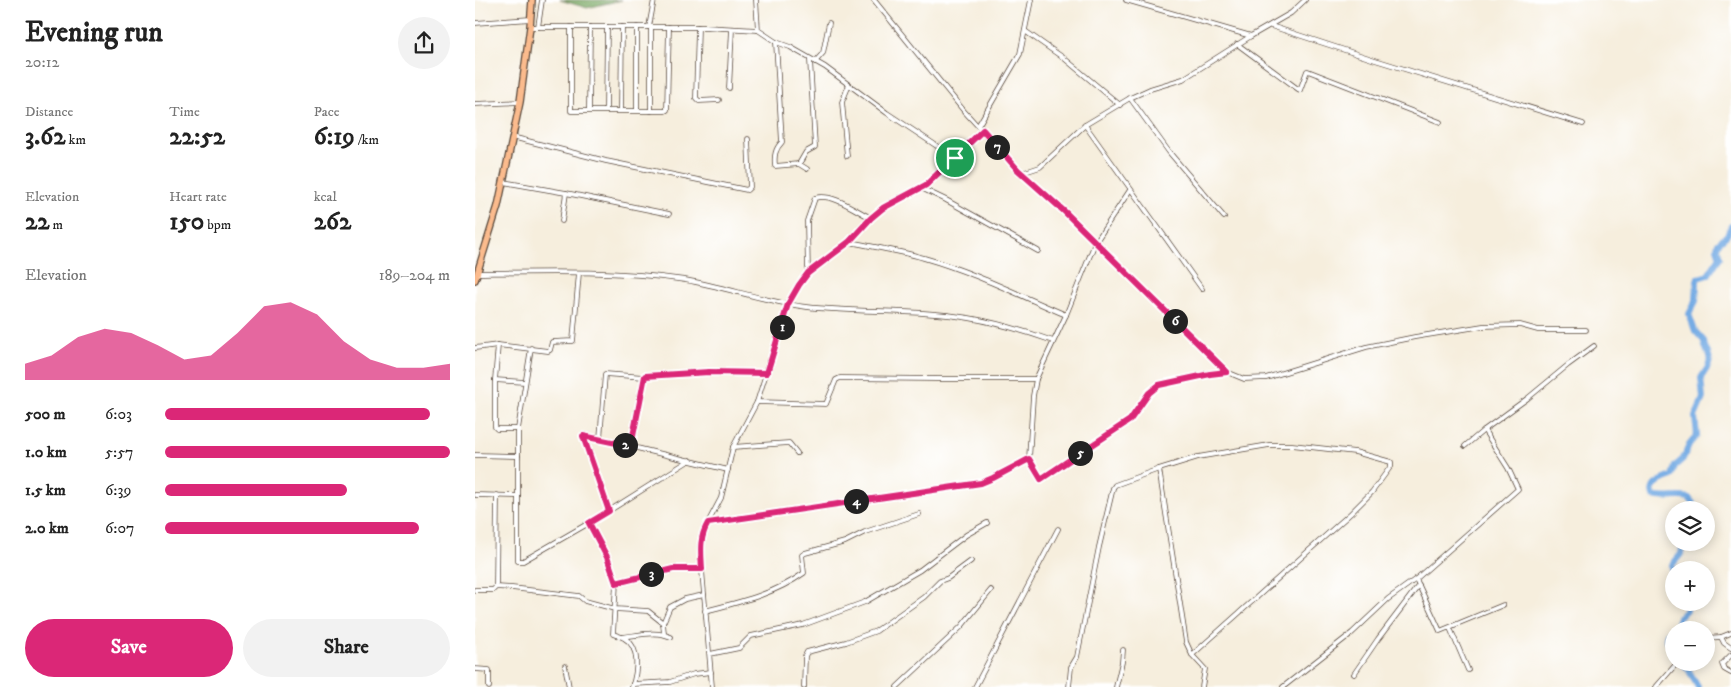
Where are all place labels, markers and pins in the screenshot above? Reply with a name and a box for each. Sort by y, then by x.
pin: 7 [985,134,1009,160]
pin [934,137,976,179]
pin: 6 [1163,308,1187,334]
pin: 1 [769,314,795,340]
pin: 2 [613,432,637,458]
pin: 5 [1067,440,1093,466]
pin: 4 [843,488,869,514]
pin: 3 [639,562,663,586]

